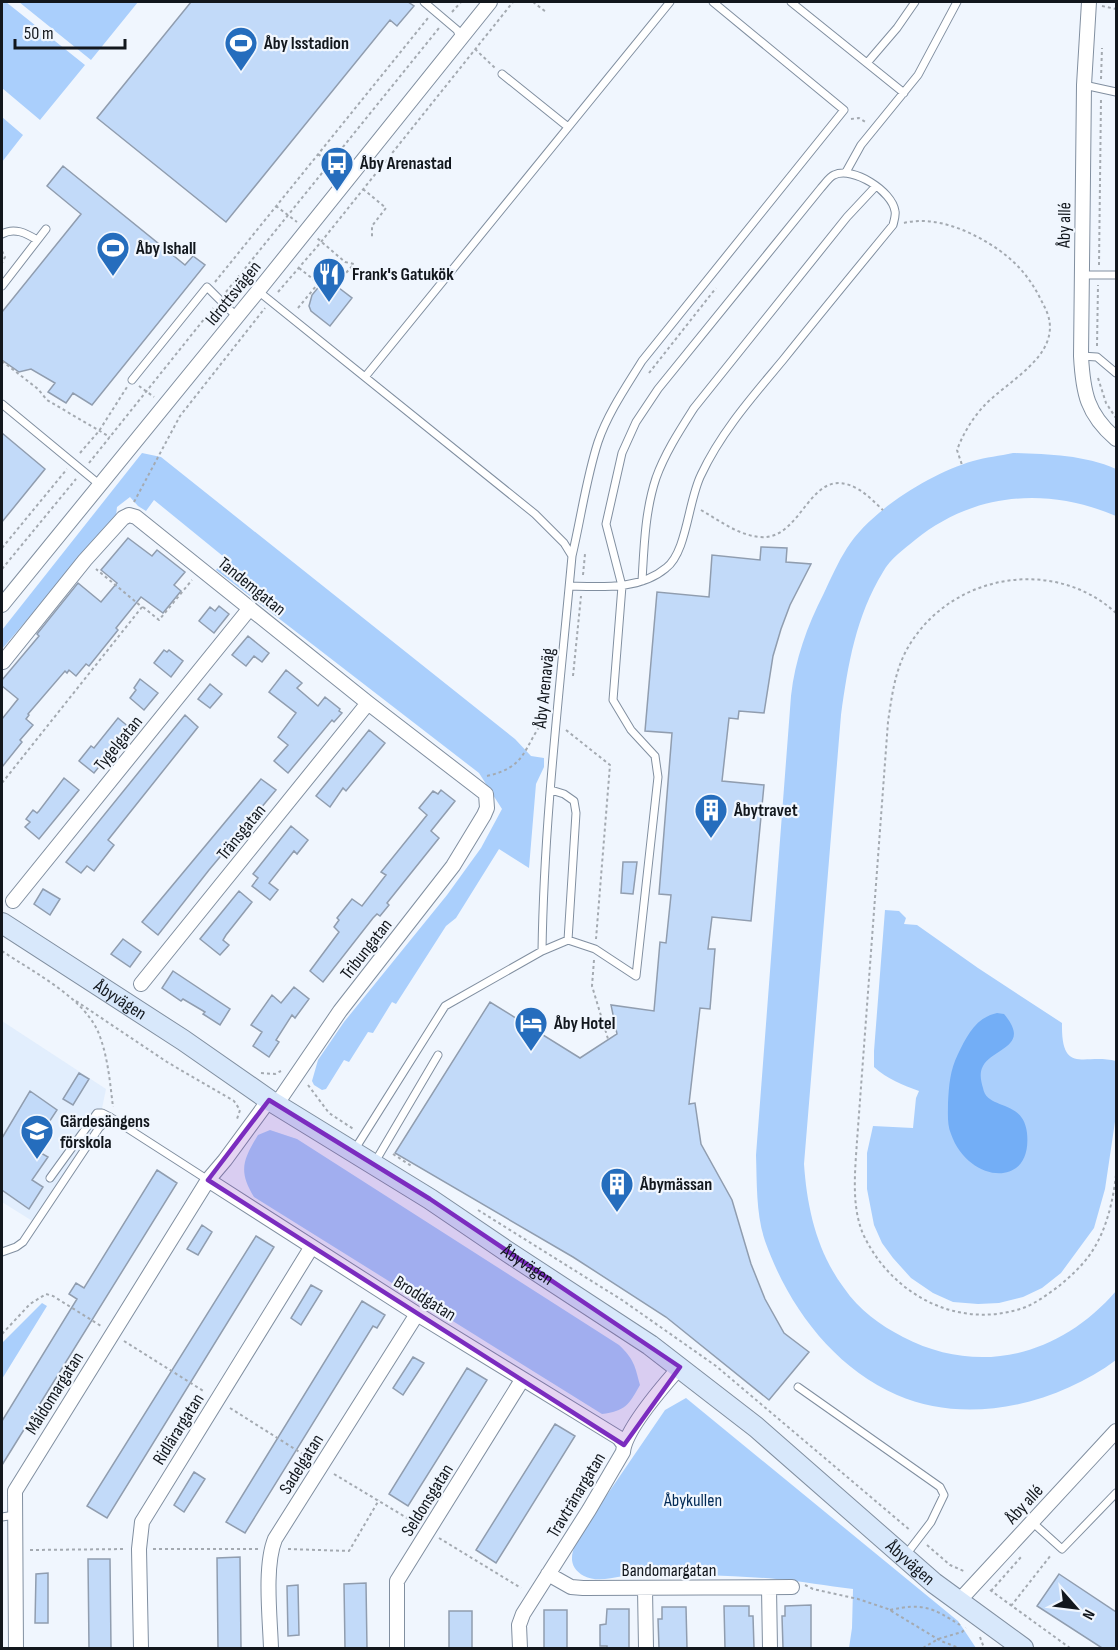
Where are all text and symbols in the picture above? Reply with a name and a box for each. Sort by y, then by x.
scale bar [15,12,124,50]
text: 50 m [24,23,54,44]
sports icon: Åby Isstadion [223,25,259,72]
place label: Åby Isstadion [263,33,349,54]
bus stop icon: Åby Arenastad [319,145,355,192]
place label: Åby Arenastad [359,153,452,174]
street label: Åby allé [1054,202,1075,249]
sports icon: Åby Ishall [95,230,131,277]
place label: Åby Ishall [135,238,196,259]
restaurant icon: Frank's Gatukök [311,256,347,303]
street label: Idrottsvägen [201,257,266,330]
place label: Frank's Gatukök [352,264,454,285]
street label: Tandemgatan [214,553,290,620]
street label: Åby Arenaväg [530,647,559,730]
street label: Tygelgatan [90,712,147,775]
building icon: Åbytravet [693,792,729,839]
street label: Tränsgatan [213,800,270,864]
place label: Åbytravet [733,800,798,821]
street label: Tribungatan [336,915,397,984]
street label: Åbyvägen [89,975,150,1025]
hotel icon: Åby Hotel [513,1005,549,1052]
place label: Åby Hotel [553,1013,615,1034]
place label: Gärdesängens förskola [60,1111,150,1153]
school or university icon: Gärdesängens förskola [19,1113,55,1160]
building icon: Åbymässan [599,1166,635,1213]
place label: Åbymässan [639,1174,712,1195]
street label: Åbyvägen [496,1240,557,1290]
street label: Broddgatan [390,1271,460,1326]
street label: Måldomargatan [21,1348,88,1438]
street label: Ridlärargatan [148,1390,208,1469]
street label: Sadelgatan [275,1430,328,1498]
street label: Travtränargatan [543,1449,610,1542]
street label: Seldonsgatan [397,1460,458,1540]
street label: Åby allé [1000,1480,1048,1529]
park label: Åbykullen [663,1490,722,1511]
street label: Åbyvägen [881,1535,939,1590]
street label: Bandomargatan [622,1560,716,1581]
north arrow [1046,1578,1106,1638]
text: N [1078,1606,1098,1623]

